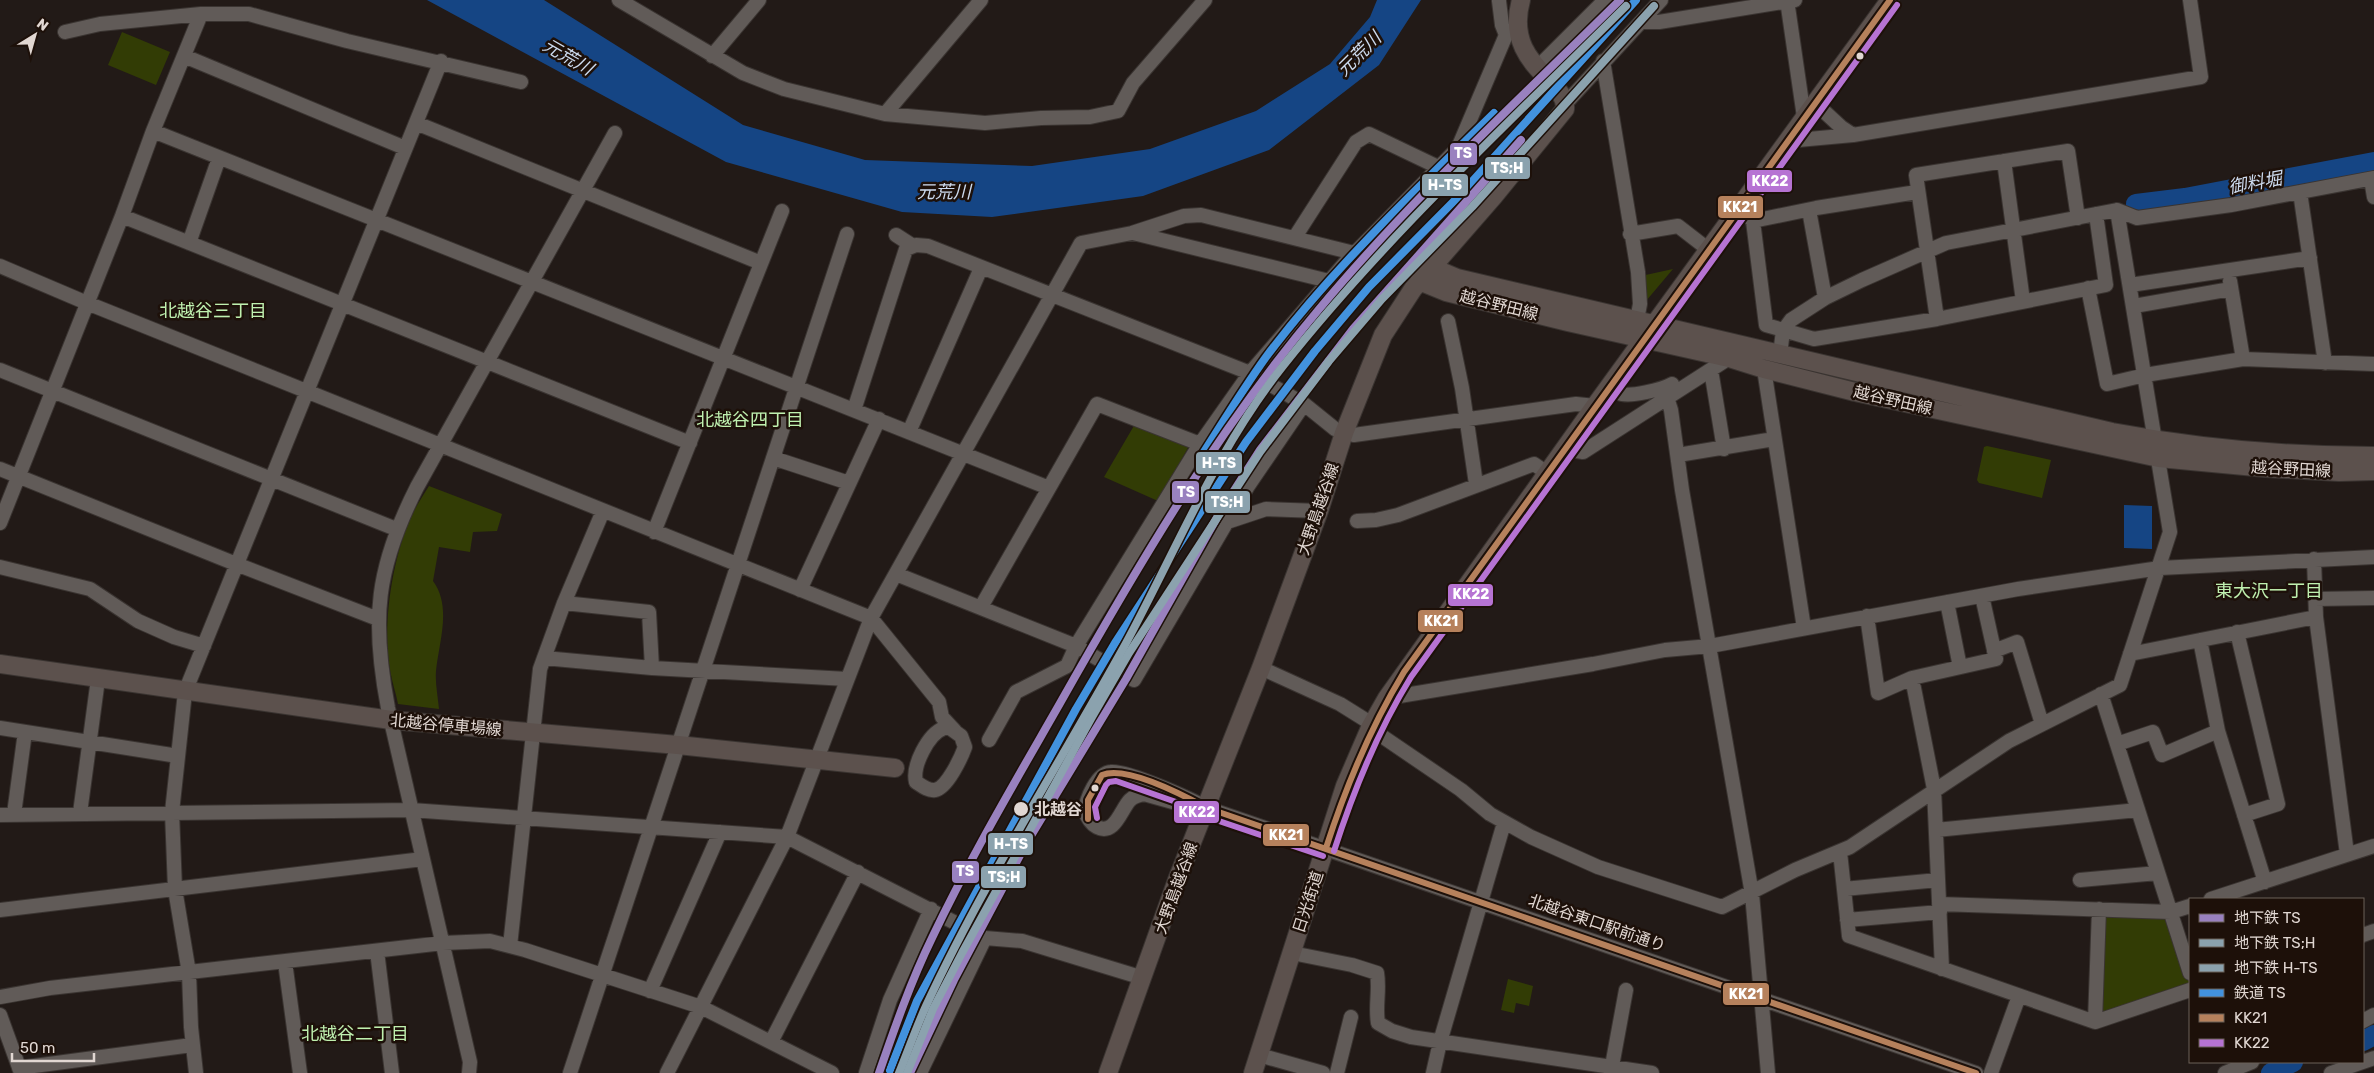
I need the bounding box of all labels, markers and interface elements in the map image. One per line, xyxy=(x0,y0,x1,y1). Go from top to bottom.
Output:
north arrow xyxy=(10,10,60,60)
text: N xyxy=(33,15,52,35)
water label: 元荒川 xyxy=(1332,26,1387,81)
water label: 元荒川 xyxy=(539,34,599,81)
unlabelled marker xyxy=(1855,51,1865,61)
line badge: TS xyxy=(1449,142,1478,166)
text: TS xyxy=(1454,145,1472,162)
line badge: TS;H xyxy=(1484,156,1531,180)
text: TS;H xyxy=(1491,160,1523,177)
water label: 御料堀 xyxy=(2227,167,2286,199)
line badge: KK22 xyxy=(1746,169,1793,193)
line badge: H-TS xyxy=(1421,173,1469,197)
text: KK22 xyxy=(1752,173,1788,190)
text: H-TS xyxy=(1428,177,1462,194)
water label: 元荒川 xyxy=(917,181,973,203)
line badge: KK21 xyxy=(1717,195,1764,219)
text: KK21 xyxy=(1723,199,1757,216)
street label: 越谷野田線 xyxy=(1458,286,1540,324)
district label: 北越谷三丁目 xyxy=(159,300,267,322)
street label: 越谷野田線 xyxy=(1852,382,1934,418)
district label: 北越谷四丁目 xyxy=(696,409,804,431)
line badge: H-TS xyxy=(1195,451,1243,475)
text: H-TS xyxy=(1202,455,1236,472)
street label: 越谷野田線 xyxy=(2251,457,2331,481)
street label: 大野島越谷線 xyxy=(1293,461,1343,557)
line badge: TS xyxy=(1171,480,1200,504)
text: TS xyxy=(1177,484,1195,501)
line badge: TS;H xyxy=(1204,490,1251,514)
text: TS;H xyxy=(1211,494,1243,511)
district label: 東大沢一丁目 xyxy=(2215,580,2323,602)
line badge: KK22 xyxy=(1447,583,1494,607)
text: KK22 xyxy=(1453,586,1489,603)
line badge: KK21 xyxy=(1417,609,1464,633)
text: KK21 xyxy=(1424,613,1458,630)
street label: 北越谷停車場線 xyxy=(389,711,503,739)
unlabelled marker xyxy=(1090,783,1100,793)
marker: 北越谷 xyxy=(1012,800,1030,818)
place label: 北越谷 xyxy=(1034,800,1082,819)
line badge: KK22 xyxy=(1173,800,1220,824)
text: KK22 xyxy=(1179,804,1215,821)
line badge: KK21 xyxy=(1262,823,1310,847)
text: KK21 xyxy=(1269,827,1303,844)
line badge: H-TS xyxy=(987,832,1034,856)
text: H-TS xyxy=(994,836,1028,853)
street label: 大野島越谷線 xyxy=(1151,840,1201,936)
line badge: TS xyxy=(951,860,980,884)
text: TS xyxy=(956,863,974,880)
line badge: TS;H xyxy=(980,865,1027,889)
text: TS;H xyxy=(988,869,1020,886)
street label: 日光街道 xyxy=(1289,869,1327,935)
street label: 北越谷東口駅前通り xyxy=(1526,891,1668,955)
legend xyxy=(2189,898,2364,1063)
text: 地下鉄 TS xyxy=(2234,909,2301,927)
text: 地下鉄 TS;H xyxy=(2234,934,2315,952)
text: 地下鉄 H-TS xyxy=(2234,959,2318,977)
line badge: KK21 xyxy=(1722,982,1770,1006)
text: 鉄道 TS xyxy=(2234,984,2286,1002)
text: KK21 xyxy=(1729,986,1763,1003)
text: KK21 xyxy=(2234,1009,2267,1027)
district label: 北越谷二丁目 xyxy=(301,1023,409,1045)
scale bar xyxy=(12,1030,95,1062)
text: KK22 xyxy=(2234,1034,2270,1052)
text: 50 m xyxy=(20,1039,55,1057)

